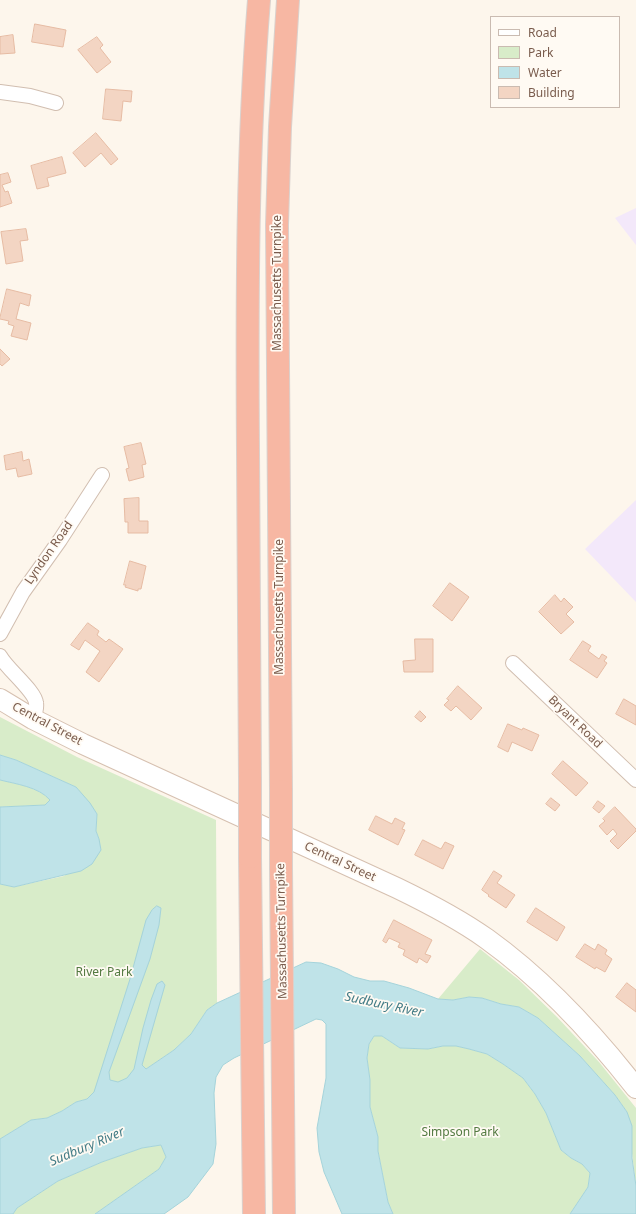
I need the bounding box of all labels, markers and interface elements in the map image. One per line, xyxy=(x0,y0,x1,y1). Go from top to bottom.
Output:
legend xyxy=(490,16,620,108)
text: Road xyxy=(528,24,557,41)
text: Park xyxy=(528,44,553,61)
text: Water xyxy=(528,64,562,81)
text: Building xyxy=(528,84,575,101)
street label: Massachusetts Turnpike xyxy=(271,215,285,351)
street label: Lyndon Road xyxy=(22,519,76,587)
street label: Massachusetts Turnpike xyxy=(273,539,287,675)
street label: Bryant Road xyxy=(545,693,605,751)
street label: Central Street xyxy=(10,700,84,748)
street label: Central Street xyxy=(302,839,378,885)
street label: Massachusetts Turnpike xyxy=(274,863,290,999)
park label: River Park xyxy=(76,966,132,980)
water label: Sudbury River xyxy=(343,989,425,1021)
water label: Sudbury River xyxy=(47,1124,127,1170)
park label: Simpson Park xyxy=(421,1126,499,1140)

